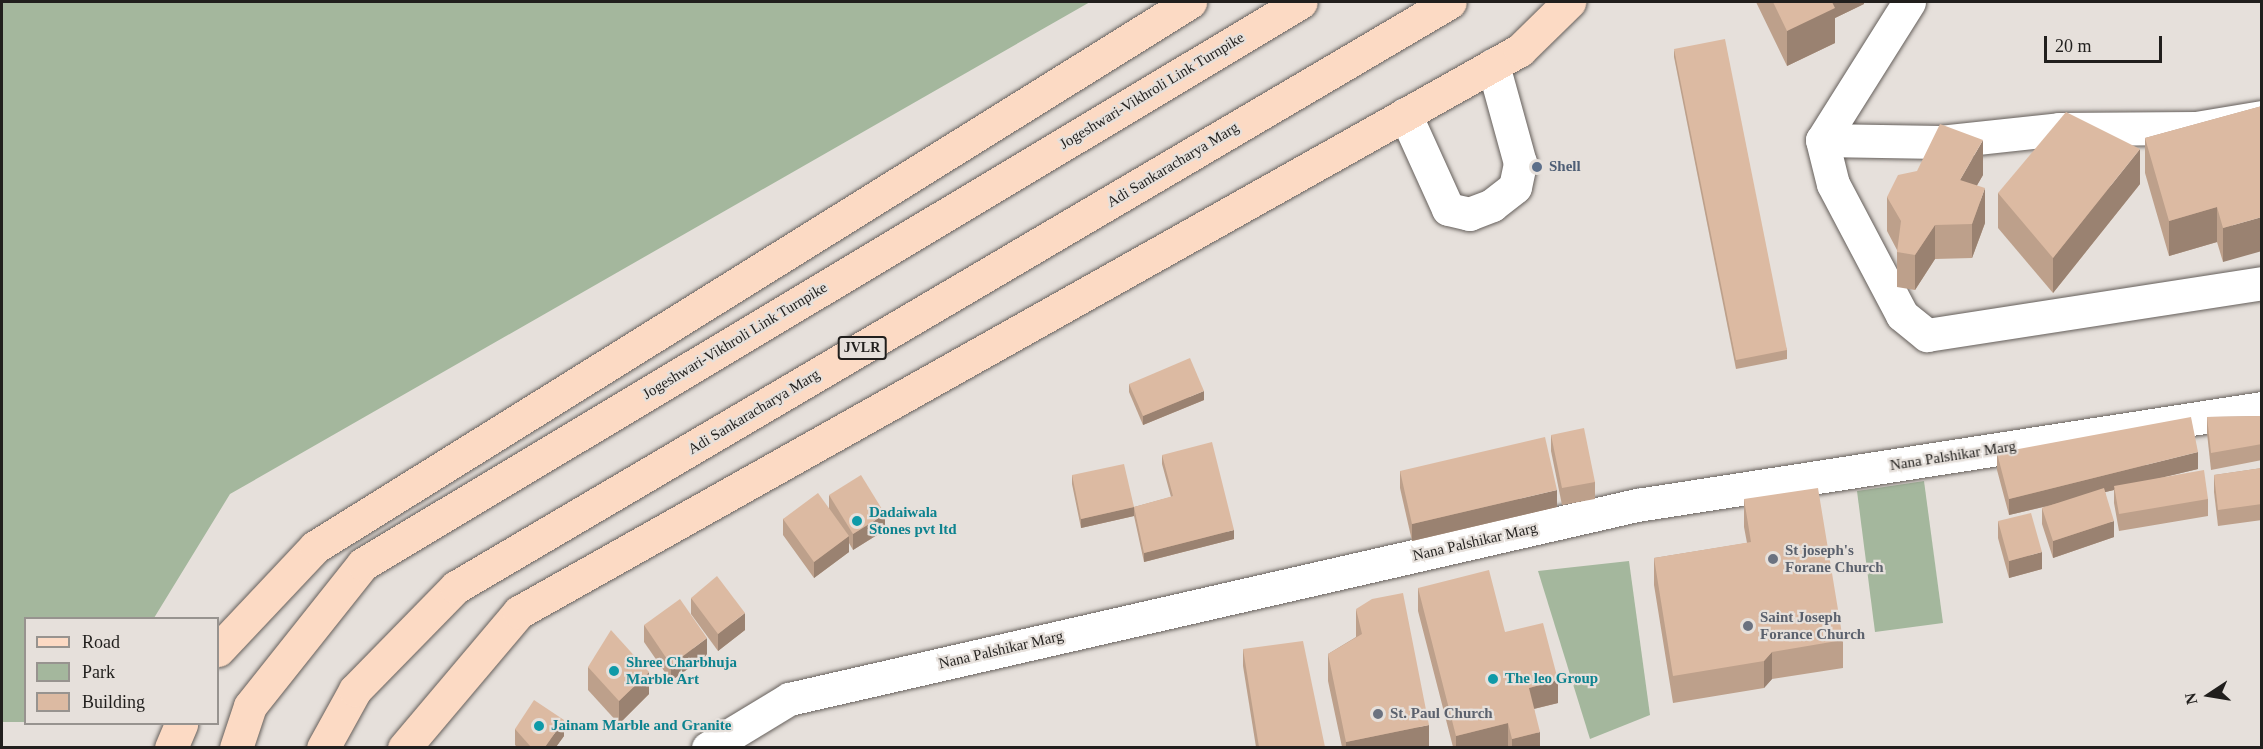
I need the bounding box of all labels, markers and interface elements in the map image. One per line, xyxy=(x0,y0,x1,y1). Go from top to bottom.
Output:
street label: Jogeshwari-Vikhroli Link Turnpike xyxy=(1047,23,1257,159)
scale bar xyxy=(2047,24,2166,62)
text: 20 m xyxy=(2055,36,2092,56)
street label: Adi Sankaracharya Marg xyxy=(1095,113,1251,217)
place label: Shell xyxy=(1549,158,1585,176)
marker: Shell xyxy=(1530,160,1544,174)
street label: Jogeshwari-Vikhroli Link Turnpike xyxy=(630,273,840,409)
road number: JVLR xyxy=(840,337,884,359)
street label: Adi Sankaracharya Marg xyxy=(676,360,832,464)
street label: Nana Palshikar Marg xyxy=(1879,436,2027,476)
place label: Dadaiwala Stones pvt ltd xyxy=(869,503,972,538)
marker: Dadaiwala Stones pvt ltd xyxy=(850,514,864,528)
street label: Nana Palshikar Marg xyxy=(1401,517,1549,567)
place label: St joseph's Forane Church xyxy=(1785,541,1893,576)
marker: St joseph's Forane Church xyxy=(1766,552,1780,566)
place label: Saint Joseph Forance Church xyxy=(1760,608,1876,643)
legend xyxy=(24,617,219,725)
marker: Saint Joseph Forance Church xyxy=(1741,619,1755,633)
street label: Nana Palshikar Marg xyxy=(927,625,1075,675)
text: Road xyxy=(82,632,120,652)
place label: Shree Charbhuja Marble Art xyxy=(626,653,750,688)
text: Park xyxy=(82,662,115,682)
marker: Shree Charbhuja Marble Art xyxy=(607,664,621,678)
north arrow xyxy=(2179,665,2239,725)
place label: The leo Group xyxy=(1505,670,1609,688)
marker: The leo Group xyxy=(1486,672,1500,686)
text: N xyxy=(2181,691,2200,706)
text: Building xyxy=(82,692,145,712)
place label: St. Paul Church xyxy=(1390,705,1502,723)
marker: St. Paul Church xyxy=(1371,707,1385,721)
place label: Jainam Marble and Granite xyxy=(551,717,751,735)
marker: Jainam Marble and Granite xyxy=(532,719,546,733)

